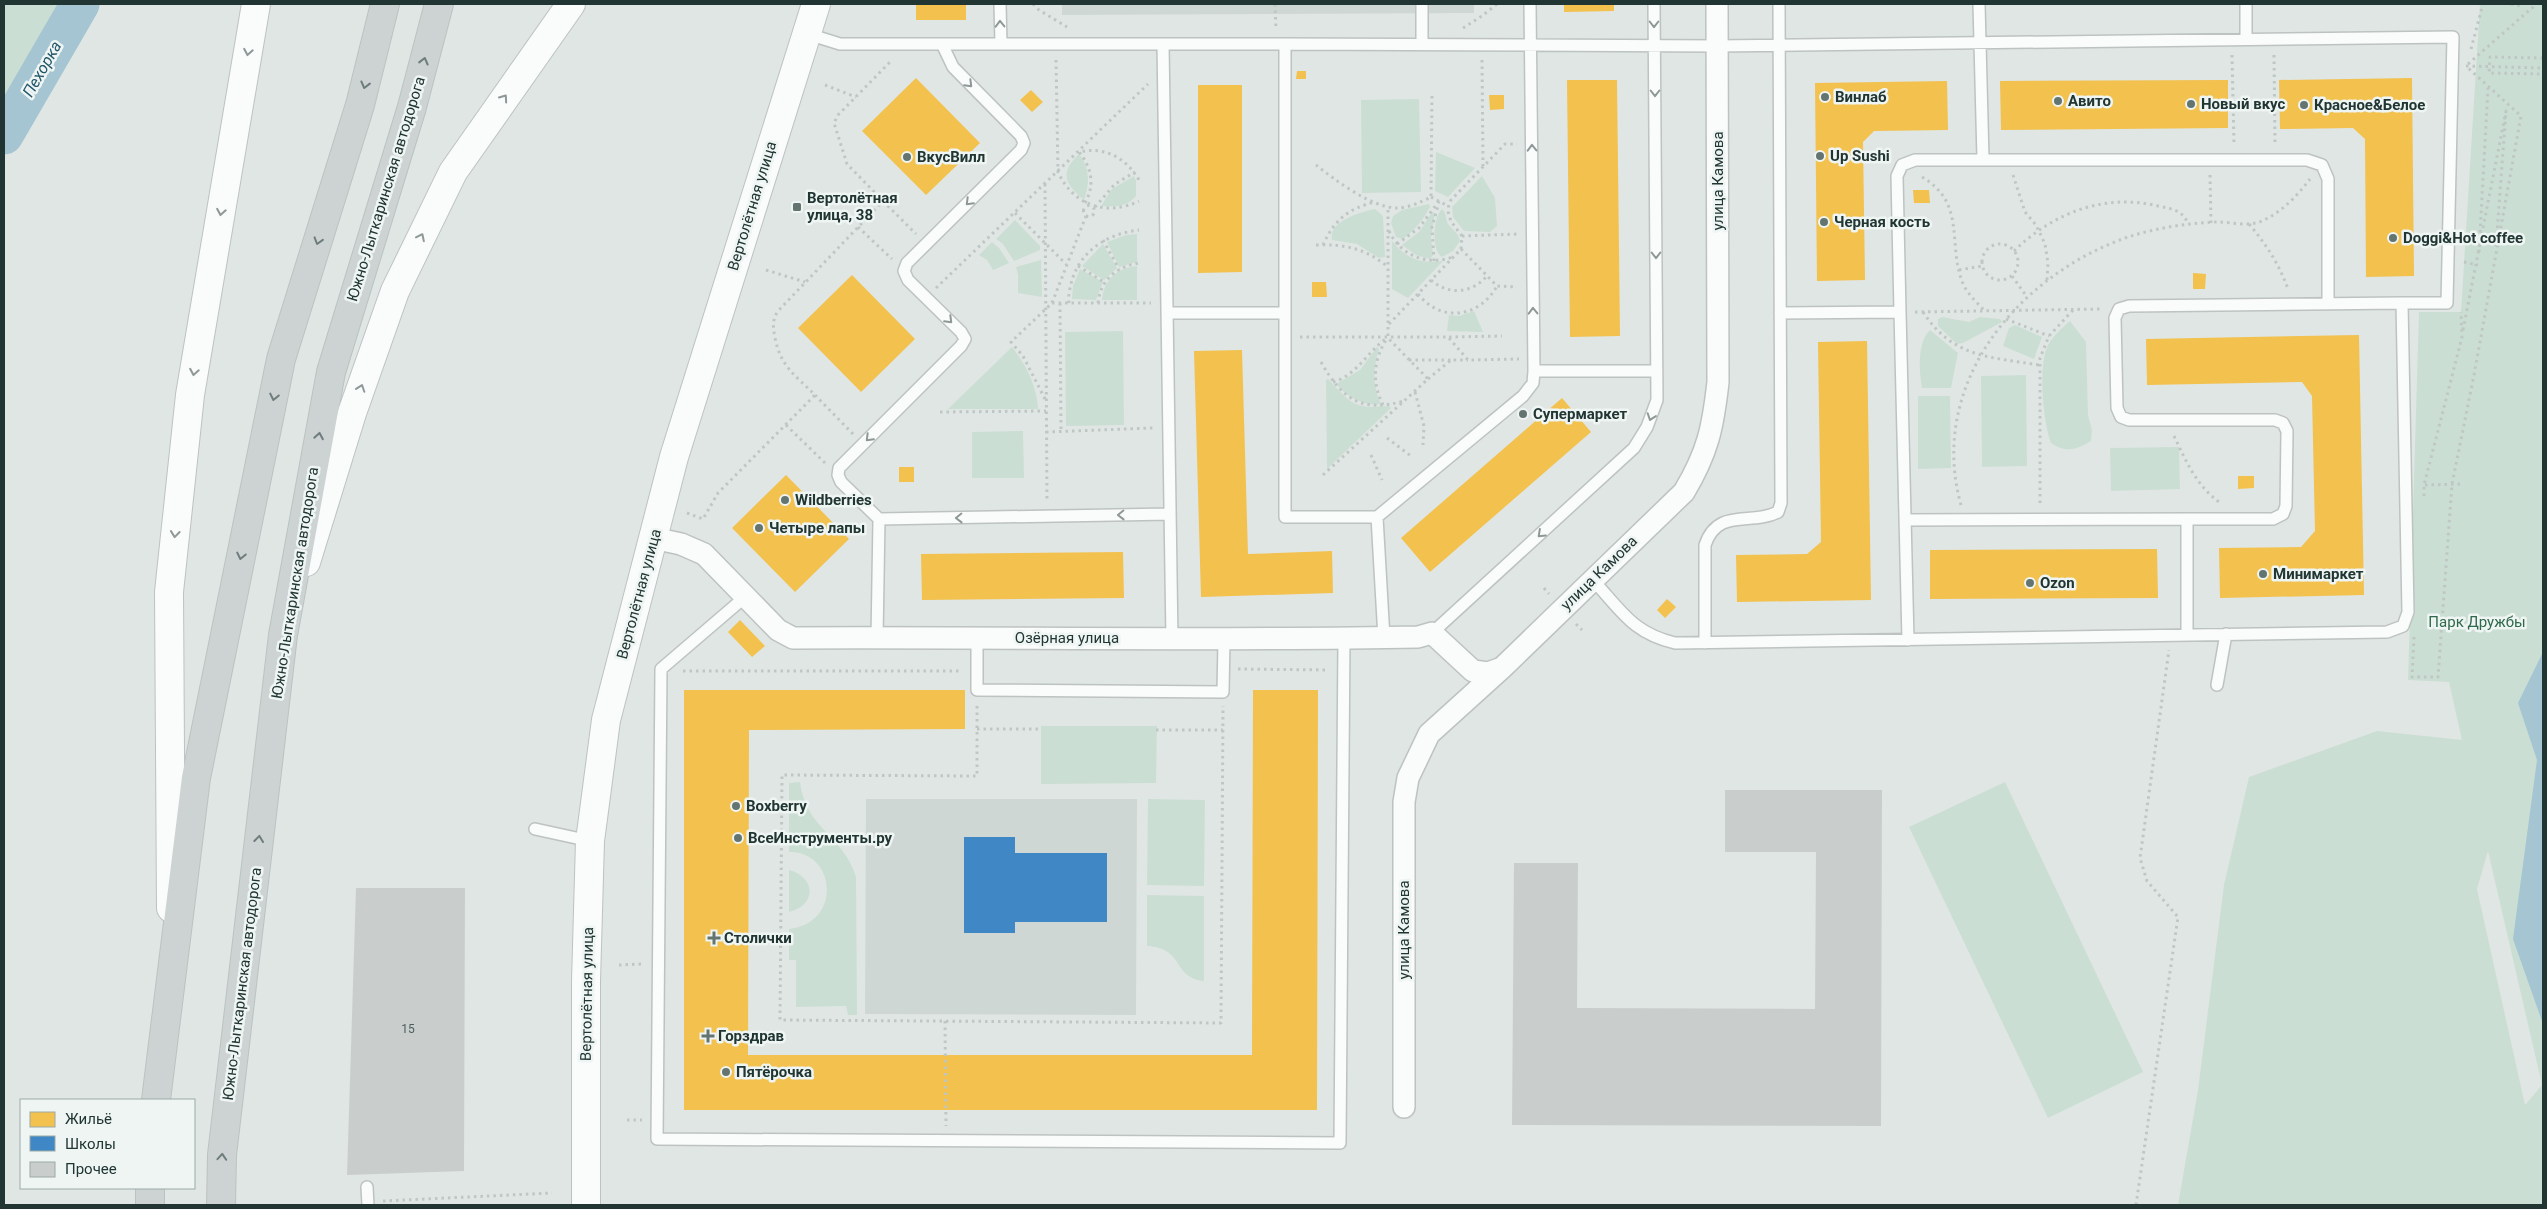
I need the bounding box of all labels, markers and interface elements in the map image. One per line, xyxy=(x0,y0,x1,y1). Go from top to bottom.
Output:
one-way arrow xyxy=(995,20,1005,28)
one-way arrow xyxy=(1649,20,1659,28)
water label: Пехорка xyxy=(18,38,66,100)
one-way arrow xyxy=(244,48,254,56)
one-way arrow xyxy=(418,56,429,65)
street label: Южно-Лыткаринская автодорога xyxy=(343,74,429,304)
one-way arrow xyxy=(963,78,972,87)
one-way arrow xyxy=(360,81,371,90)
place label: Винлаб xyxy=(1835,88,1887,106)
one-way arrow xyxy=(1650,89,1660,97)
marker: Винлаб xyxy=(1819,91,1831,103)
place label: Авито xyxy=(2068,92,2111,110)
one-way arrow xyxy=(498,95,507,104)
marker: Авито xyxy=(2052,95,2064,107)
place label: Новый вкус xyxy=(2201,95,2286,113)
place label: Красное&Белое xyxy=(2314,96,2425,114)
marker: Новый вкус xyxy=(2185,98,2197,110)
marker: Красное&Белое xyxy=(2298,99,2310,111)
street label: улица Камова xyxy=(1709,131,1727,231)
street label: Вертолётная улица xyxy=(724,139,780,273)
one-way arrow xyxy=(1526,144,1537,152)
place label: Up Sushi xyxy=(1830,147,1890,165)
place label: ВкусВилл xyxy=(917,148,985,166)
marker: Up Sushi xyxy=(1814,150,1826,162)
marker: ВкусВилл xyxy=(901,151,913,163)
place label: Вертолётная улица, 38 xyxy=(807,189,898,224)
one-way arrow xyxy=(965,196,974,205)
marker: Вертолётная улица, 38 xyxy=(791,201,803,213)
one-way arrow xyxy=(217,208,227,216)
place label: Черная кость xyxy=(1834,213,1930,231)
marker: Черная кость xyxy=(1818,216,1830,228)
place label: Doggi&Hot coffee xyxy=(2403,229,2523,247)
marker: Doggi&Hot coffee xyxy=(2387,232,2399,244)
one-way arrow xyxy=(415,234,425,243)
one-way arrow xyxy=(314,236,324,244)
one-way arrow xyxy=(1651,252,1661,259)
one-way arrow xyxy=(1528,307,1538,314)
one-way arrow xyxy=(943,314,952,323)
one-way arrow xyxy=(190,368,200,377)
one-way arrow xyxy=(355,384,365,393)
one-way arrow xyxy=(269,392,279,401)
place label: Супермаркет xyxy=(1533,405,1628,423)
marker: Супермаркет xyxy=(1517,408,1529,420)
one-way arrow xyxy=(1647,412,1657,420)
one-way arrow xyxy=(313,431,323,440)
one-way arrow xyxy=(866,432,875,441)
street label: Южно-Лыткаринская автодорога xyxy=(268,466,322,700)
place label: Wildberries xyxy=(795,491,872,509)
marker: Wildberries xyxy=(779,494,791,506)
one-way arrow xyxy=(1117,510,1125,520)
one-way arrow xyxy=(955,513,962,523)
place label: Четыре лапы xyxy=(769,519,865,537)
marker: Четыре лапы xyxy=(753,522,765,534)
street label: Вертолётная улица xyxy=(613,527,665,661)
one-way arrow xyxy=(1538,528,1547,537)
one-way arrow xyxy=(170,530,181,538)
street label: улица Камова xyxy=(1557,532,1641,614)
one-way arrow xyxy=(236,551,247,560)
place label: Минимаркет xyxy=(2273,565,2364,583)
marker: Минимаркет xyxy=(2257,568,2269,580)
place label: Ozon xyxy=(2040,574,2075,592)
marker: Ozon xyxy=(2024,577,2036,589)
park label: Парк Дружбы xyxy=(2428,613,2526,631)
street label: Озёрная улица xyxy=(1015,629,1119,647)
place label: Boxberry xyxy=(746,797,807,815)
marker: Boxberry xyxy=(730,800,742,812)
place label: ВсеИнструменты.ру xyxy=(748,829,893,847)
marker: ВсеИнструменты.ру xyxy=(732,832,744,844)
one-way arrow xyxy=(253,834,264,842)
street label: Южно-Лыткаринская автодорога xyxy=(219,867,265,1101)
street label: улица Камова xyxy=(1395,880,1413,980)
street label: Вертолётная улица xyxy=(577,927,597,1061)
place label: Столички xyxy=(724,929,792,947)
marker: Столички xyxy=(708,932,720,944)
house number: 15 xyxy=(401,1022,415,1036)
place label: Горздрав xyxy=(718,1027,784,1045)
marker: Горздрав xyxy=(702,1030,714,1042)
place label: Пятёрочка xyxy=(736,1063,812,1081)
marker: Пятёрочка xyxy=(720,1066,732,1078)
legend xyxy=(20,1099,195,1189)
text: Жильё xyxy=(65,1110,112,1128)
text: Школы xyxy=(65,1135,116,1153)
one-way arrow xyxy=(217,1152,228,1160)
text: Прочее xyxy=(65,1160,117,1178)

